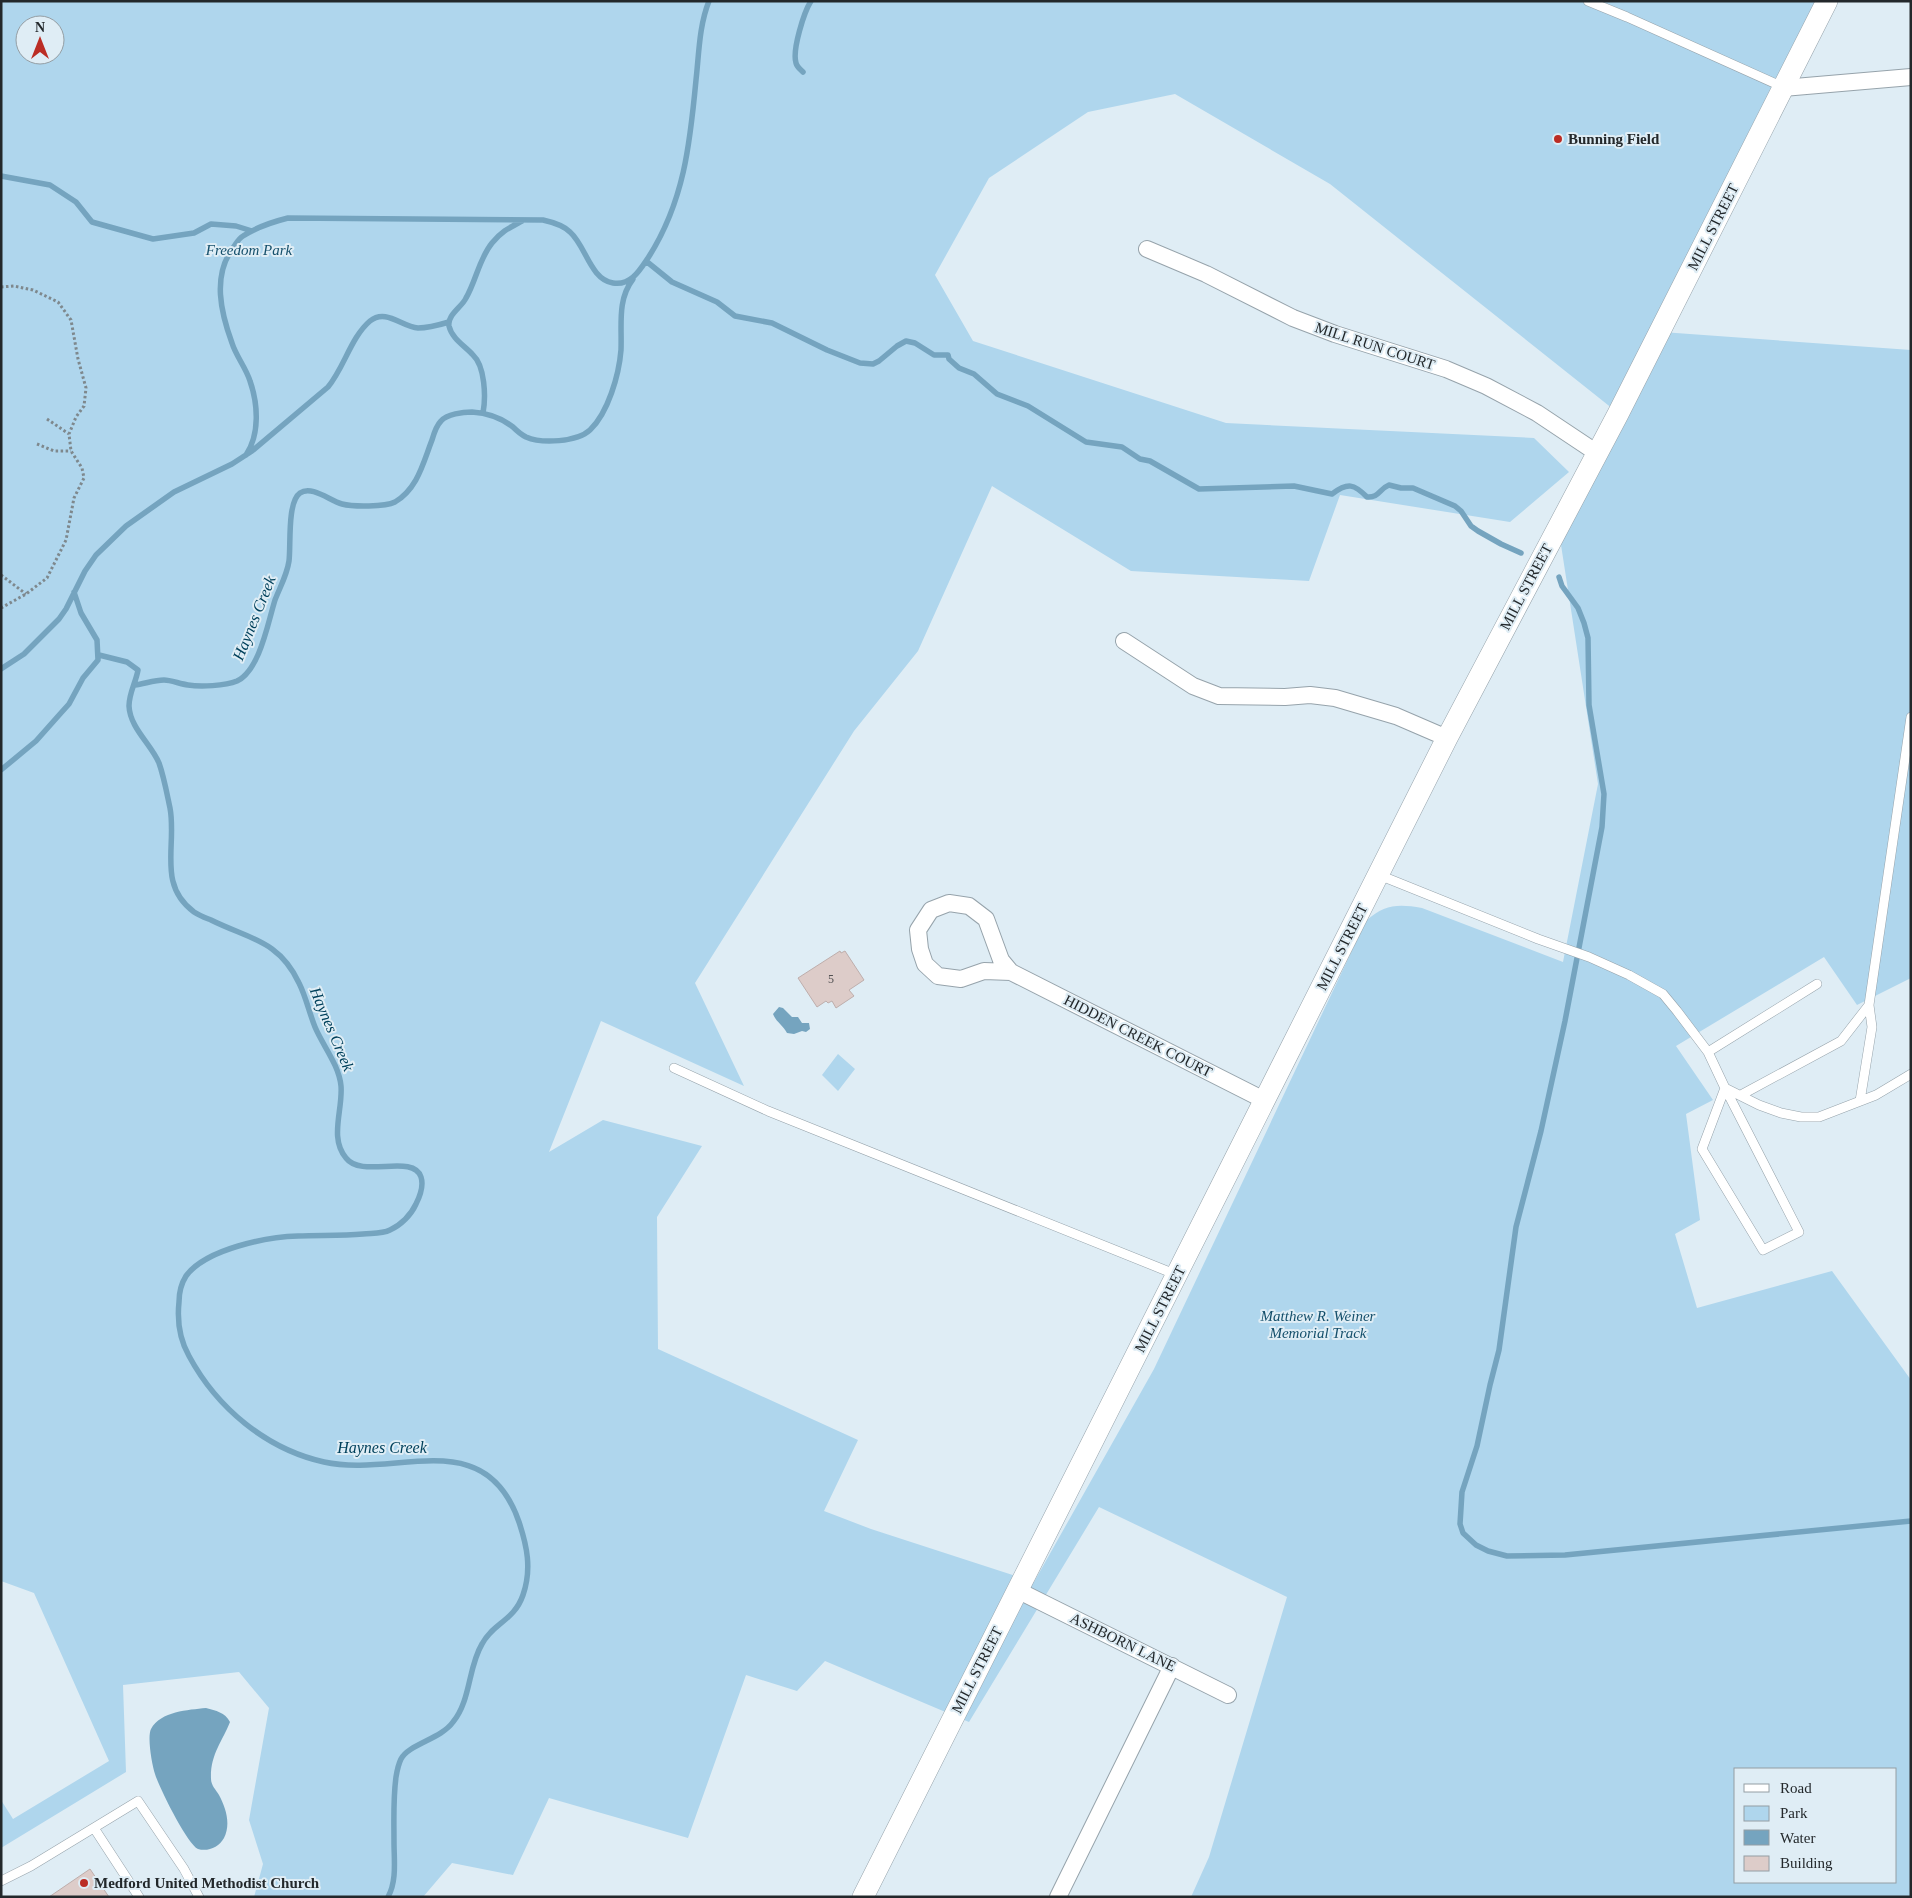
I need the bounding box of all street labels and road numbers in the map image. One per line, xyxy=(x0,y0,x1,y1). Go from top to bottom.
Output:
street label: MILL STREET xyxy=(1684,181,1742,273)
street label: MILL RUN COURT xyxy=(1313,319,1437,373)
street label: MILL STREET xyxy=(1497,541,1555,633)
street label: MILL STREET xyxy=(1313,901,1371,993)
street label: HIDDEN CREEK COURT xyxy=(1061,992,1215,1080)
street label: MILL STREET xyxy=(1131,1263,1189,1355)
street label: ASHBORN LANE xyxy=(1068,1610,1178,1674)
street label: MILL STREET xyxy=(948,1624,1006,1716)

